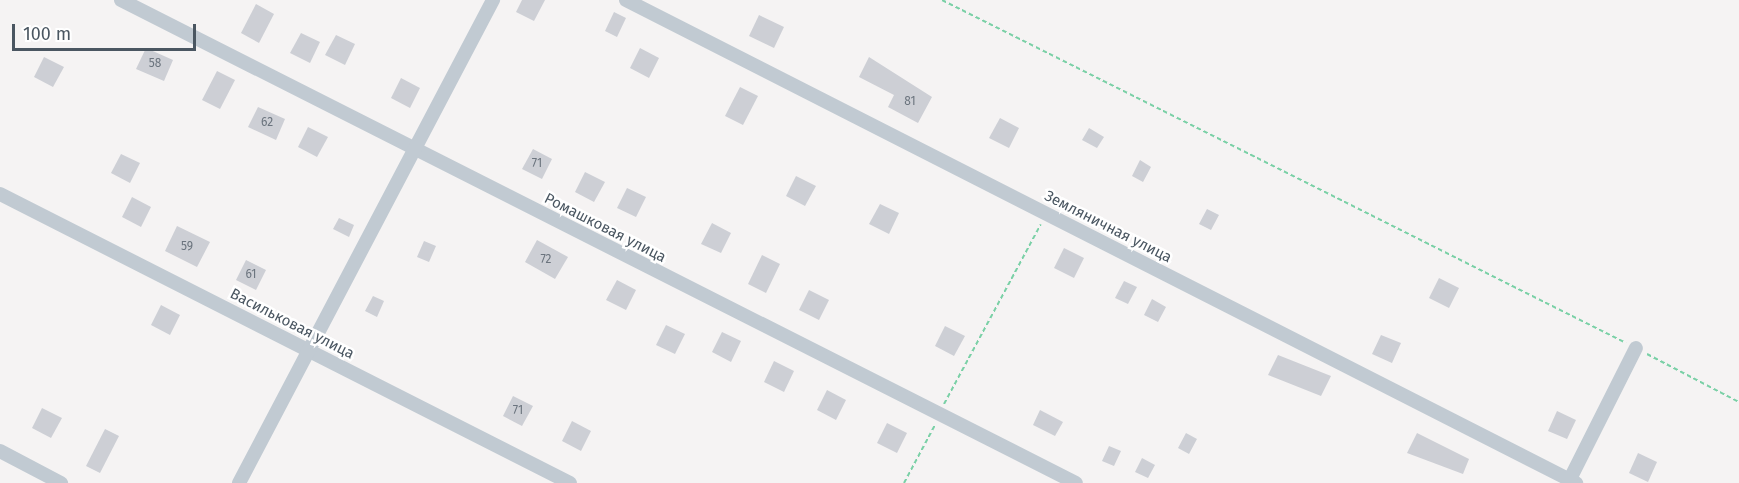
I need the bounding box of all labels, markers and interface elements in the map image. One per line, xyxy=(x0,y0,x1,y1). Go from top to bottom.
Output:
scale bar xyxy=(15,12,200,50)
text: 100 m xyxy=(23,23,71,45)
house number: 58 xyxy=(149,57,161,71)
house number: 81 xyxy=(904,95,916,109)
house number: 62 xyxy=(261,116,273,130)
house number: 71 xyxy=(532,157,542,171)
street label: Земляничная улица xyxy=(1041,187,1175,267)
street label: Ромашковая улица xyxy=(541,190,669,266)
house number: 59 xyxy=(181,240,193,254)
house number: 72 xyxy=(540,253,552,267)
house number: 61 xyxy=(245,268,257,282)
street label: Васильковая улица xyxy=(227,285,357,363)
house number: 71 xyxy=(513,404,523,418)

